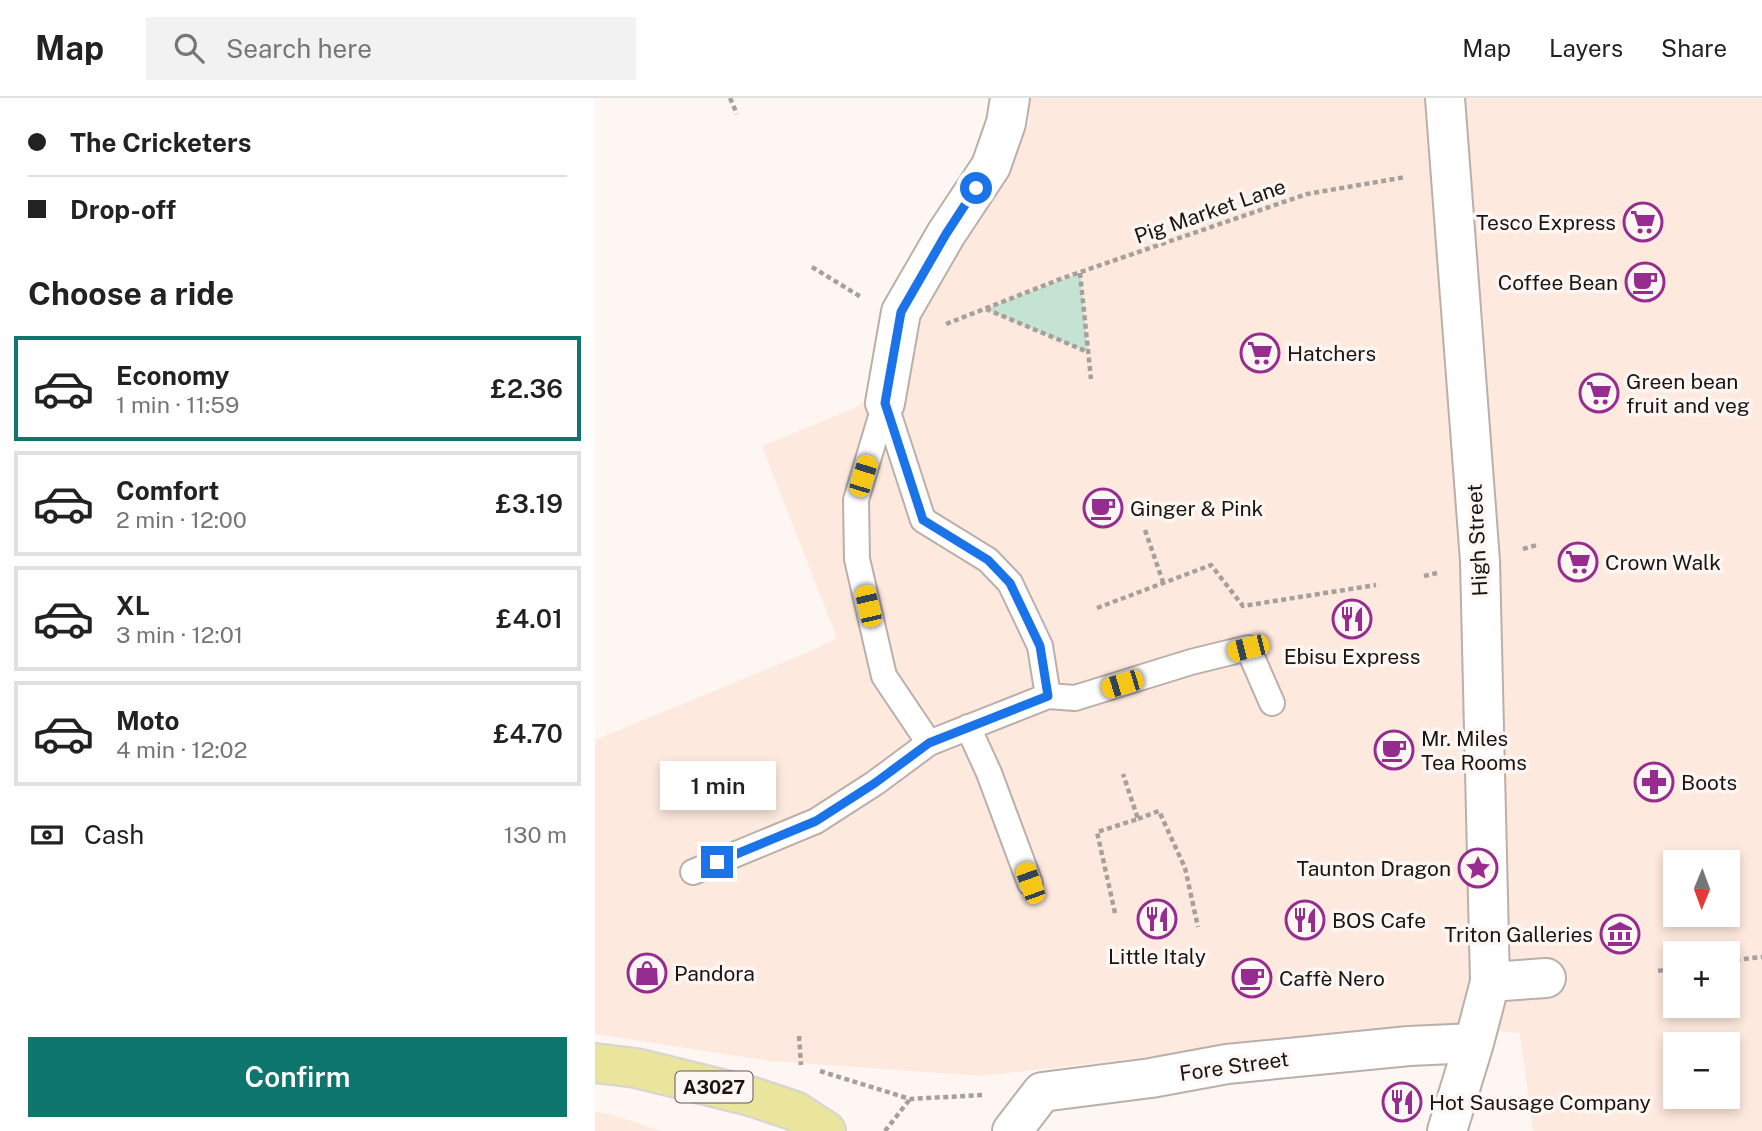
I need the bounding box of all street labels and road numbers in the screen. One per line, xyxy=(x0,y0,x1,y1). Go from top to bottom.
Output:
street label: Pig Market Lane xyxy=(1131,173,1289,249)
street label: High Street xyxy=(1462,483,1492,597)
street label: Fore Street xyxy=(1178,1046,1290,1086)
road number: A3027 xyxy=(675,1071,753,1102)

